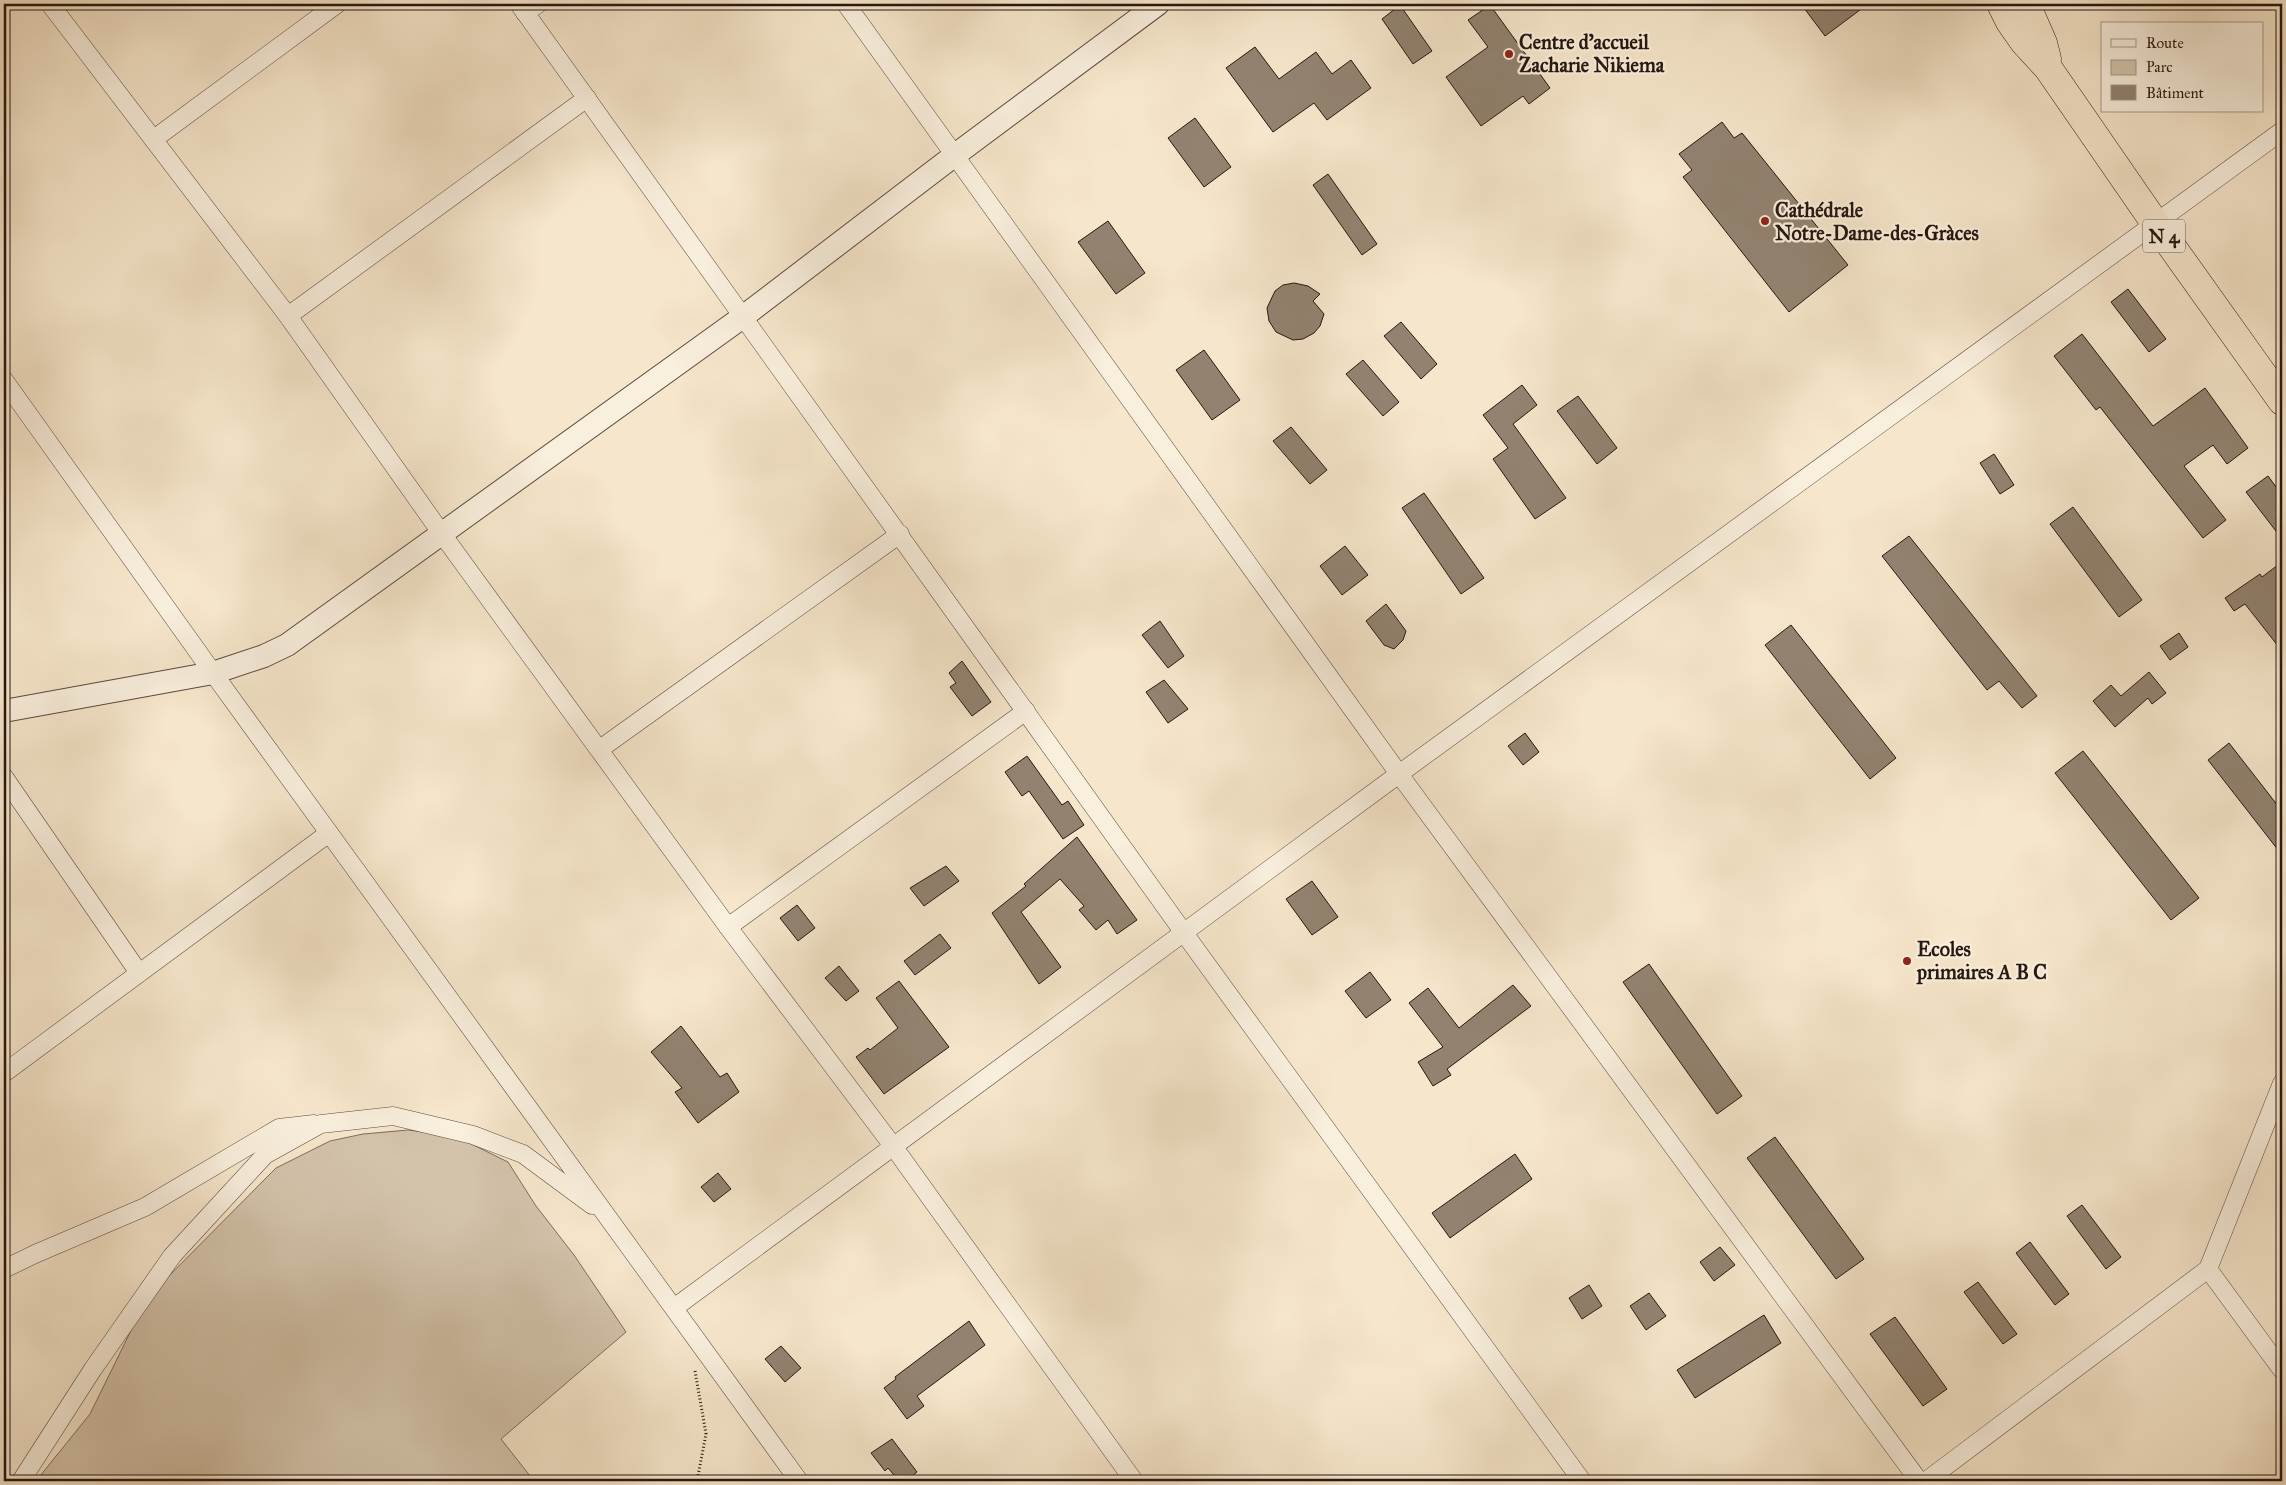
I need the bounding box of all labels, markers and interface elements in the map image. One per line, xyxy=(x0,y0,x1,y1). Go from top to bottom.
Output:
legend xyxy=(2101,22,2264,112)
place label: Centre d'accueil Zacharie Nikiema xyxy=(1519,30,1665,77)
text: Route xyxy=(2146,34,2184,52)
marker: Centre d'accueil Zacharie Nikiema xyxy=(1503,48,1515,60)
text: Parc xyxy=(2146,58,2173,76)
text: Bâtiment xyxy=(2146,84,2205,102)
place label: Cathédrale Notre-Dame-des-Gràces xyxy=(1775,198,1980,245)
marker: Cathédrale Notre-Dame-des-Gràces xyxy=(1759,215,1771,227)
road number: N 4 xyxy=(2143,220,2185,252)
place label: Ecoles primaires A B C xyxy=(1916,937,2047,985)
marker: Ecoles primaires A B C xyxy=(1901,955,1913,967)

